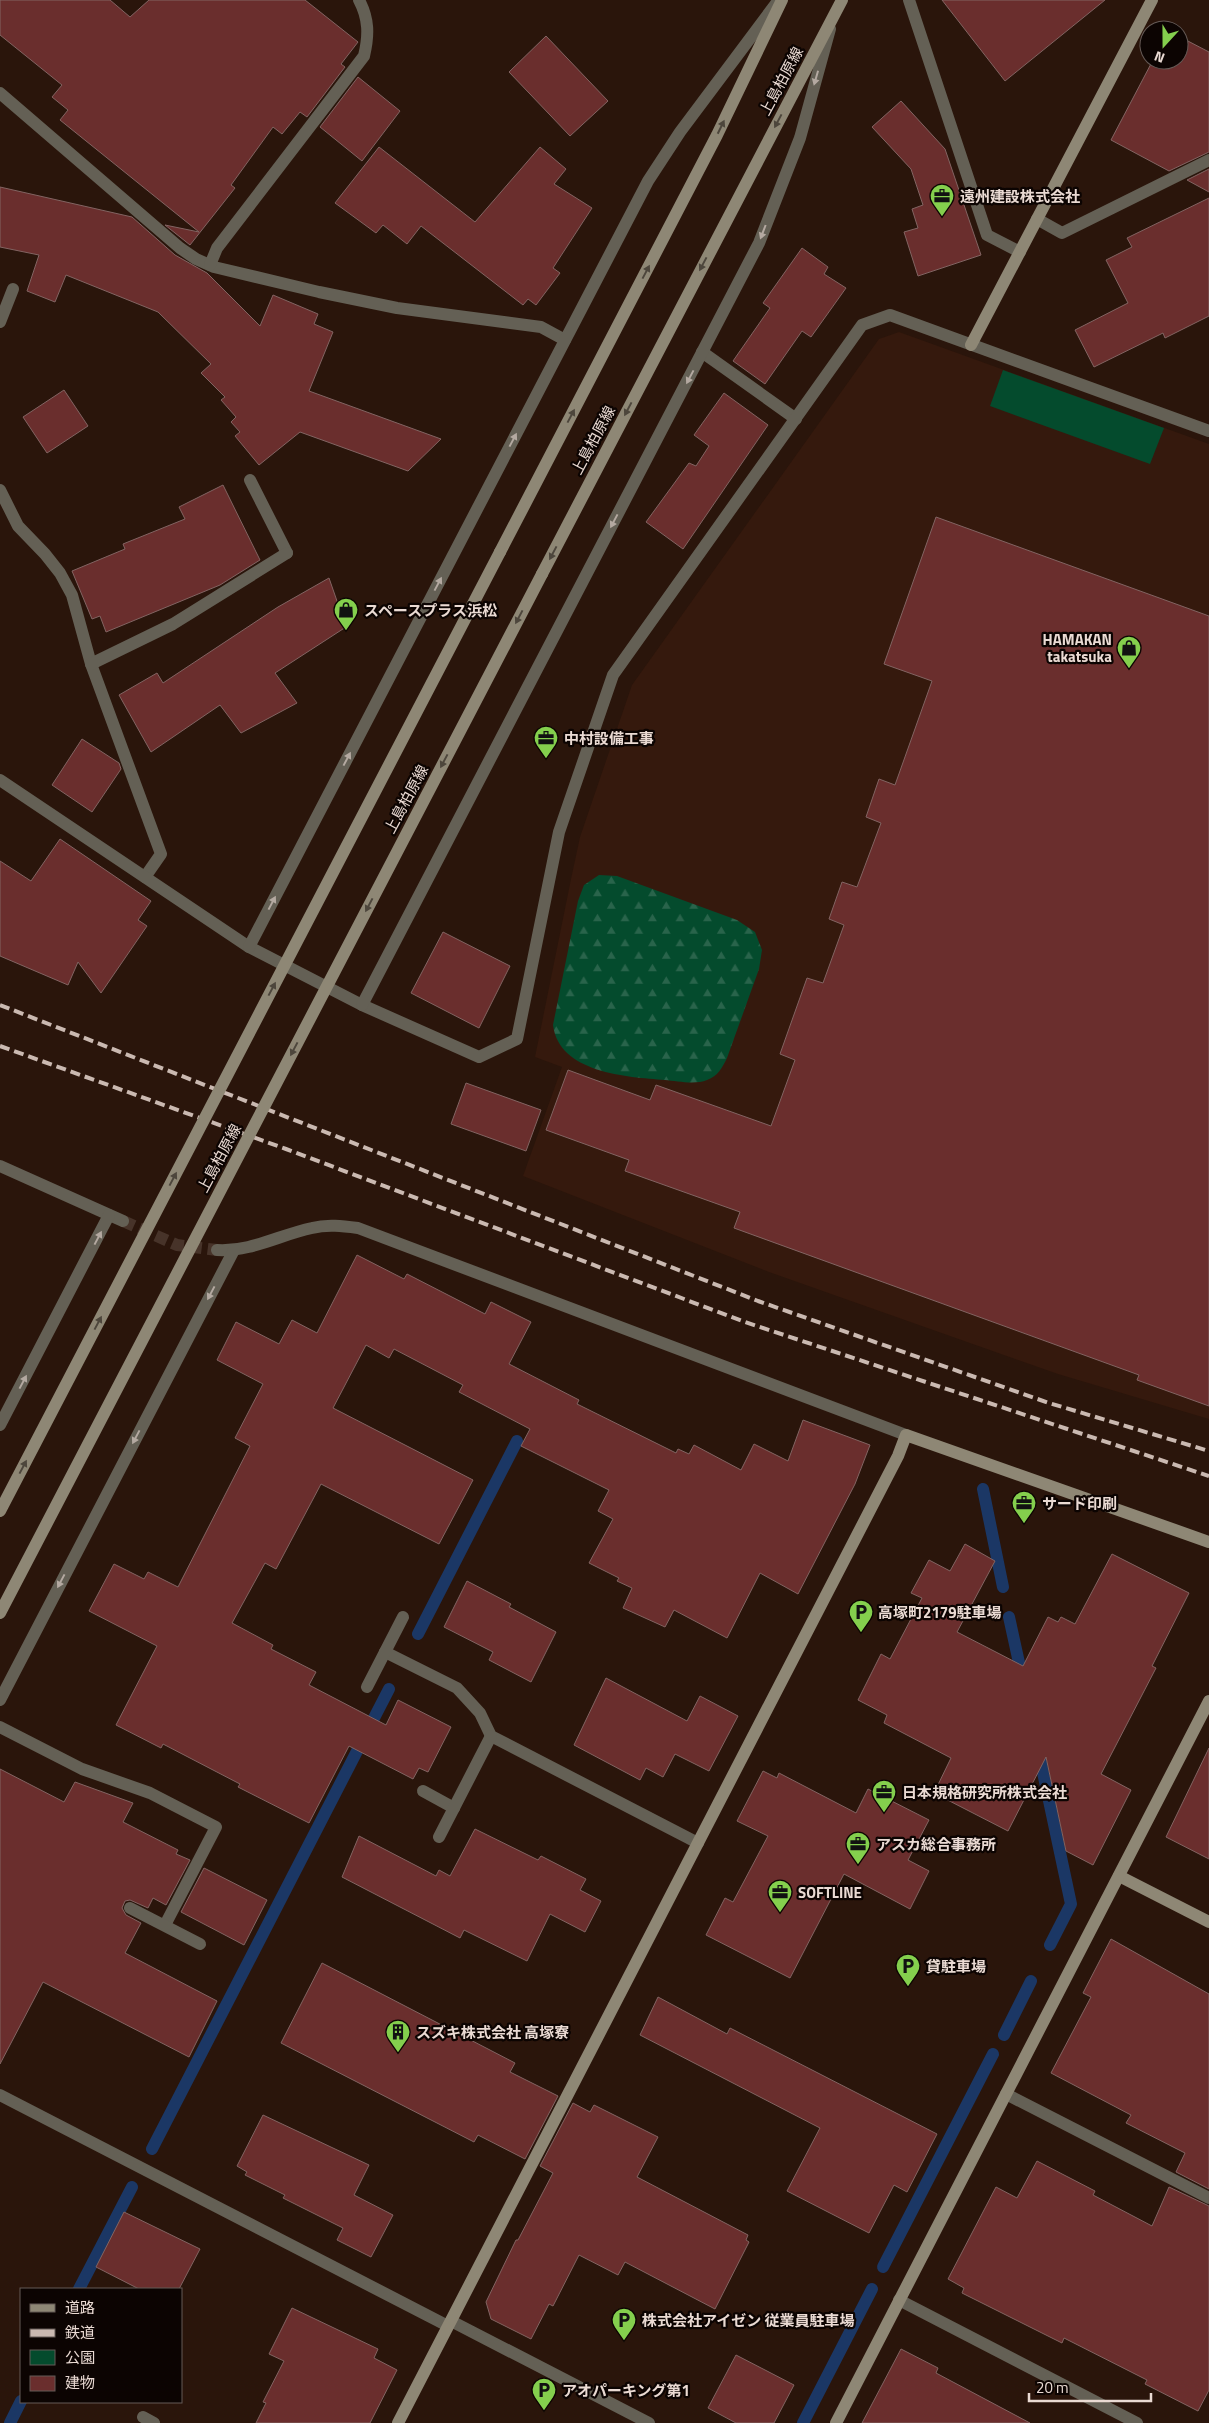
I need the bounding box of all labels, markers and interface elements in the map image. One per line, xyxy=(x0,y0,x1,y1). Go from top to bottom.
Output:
north arrow xyxy=(1139,20,1189,70)
street label: 上島柏原線 xyxy=(753,42,809,120)
text: N xyxy=(1151,46,1167,69)
one-way arrow xyxy=(812,71,820,86)
one-way arrow xyxy=(774,114,783,127)
one-way arrow xyxy=(717,120,725,134)
office icon: 遠州建設株式会社 xyxy=(929,183,955,217)
place label: 遠州建設株式会社 xyxy=(960,185,1080,208)
one-way arrow xyxy=(759,225,767,239)
one-way arrow xyxy=(699,257,707,272)
one-way arrow xyxy=(642,264,650,279)
one-way arrow xyxy=(685,370,694,383)
street label: 上島柏原線 xyxy=(565,401,621,479)
one-way arrow xyxy=(624,401,632,416)
one-way arrow xyxy=(567,408,575,423)
one-way arrow xyxy=(509,433,517,447)
one-way arrow xyxy=(610,513,618,528)
one-way arrow xyxy=(549,545,557,560)
one-way arrow xyxy=(434,577,442,591)
shop icon: スペースプラス浜松 xyxy=(333,597,359,631)
place label: スペースプラス浜松 xyxy=(364,599,497,622)
one-way arrow xyxy=(515,610,523,624)
place label: HAMAKAN takatsuka xyxy=(1043,628,1112,668)
shop icon: HAMAKAN takatsuka xyxy=(1116,635,1142,669)
office icon: 中村設備工事 xyxy=(533,725,559,759)
place label: 中村設備工事 xyxy=(564,727,654,750)
one-way arrow xyxy=(343,752,351,767)
one-way arrow xyxy=(440,754,448,768)
street label: 上島柏原線 xyxy=(378,760,434,838)
one-way arrow xyxy=(268,896,276,911)
one-way arrow xyxy=(365,898,373,913)
one-way arrow xyxy=(268,981,276,996)
one-way arrow xyxy=(290,1042,298,1057)
street label: 上島柏原線 xyxy=(191,1119,247,1197)
one-way arrow xyxy=(169,1172,177,1186)
one-way arrow xyxy=(94,1230,102,1245)
one-way arrow xyxy=(207,1286,216,1300)
one-way arrow xyxy=(94,1316,102,1331)
one-way arrow xyxy=(18,1375,27,1388)
one-way arrow xyxy=(132,1430,140,1445)
one-way arrow xyxy=(18,1461,27,1474)
office icon: サード印刷 xyxy=(1011,1490,1037,1524)
place label: サード印刷 xyxy=(1042,1492,1117,1515)
one-way arrow xyxy=(57,1574,65,1589)
parking icon: 高塚町2179駐車場 xyxy=(848,1599,874,1633)
place label: 高塚町2179駐車場 xyxy=(878,1601,1002,1624)
office icon: 日本規格研究所株式会社 xyxy=(871,1779,897,1813)
place label: 日本規格研究所株式会社 xyxy=(902,1781,1067,1804)
office icon: アスカ総合事務所 xyxy=(845,1831,871,1865)
place label: アスカ総合事務所 xyxy=(876,1833,996,1856)
office icon: SOFTLINE xyxy=(767,1879,793,1913)
place label: SOFTLINE xyxy=(798,1881,862,1904)
parking icon: 貸駐車場 xyxy=(895,1953,921,1987)
place label: 貸駐車場 xyxy=(926,1955,986,1978)
building icon: スズキ株式会社 高塚寮 xyxy=(385,2019,411,2053)
place label: スズキ株式会社 高塚寮 xyxy=(416,2021,569,2044)
legend xyxy=(20,2288,182,2403)
text: 道路 xyxy=(65,2296,95,2319)
parking icon: 株式会社アイゼン 従業員駐車場 xyxy=(611,2307,637,2341)
place label: 株式会社アイゼン 従業員駐車場 xyxy=(642,2309,855,2332)
text: 鉄道 xyxy=(65,2321,95,2344)
text: 公園 xyxy=(65,2346,95,2369)
scale bar xyxy=(1029,2370,1152,2402)
text: 建物 xyxy=(65,2371,95,2394)
text: 20 m xyxy=(1036,2376,1069,2399)
parking icon: アオパーキング第1 xyxy=(531,2377,557,2411)
place label: アオパーキング第1 xyxy=(562,2379,690,2402)

